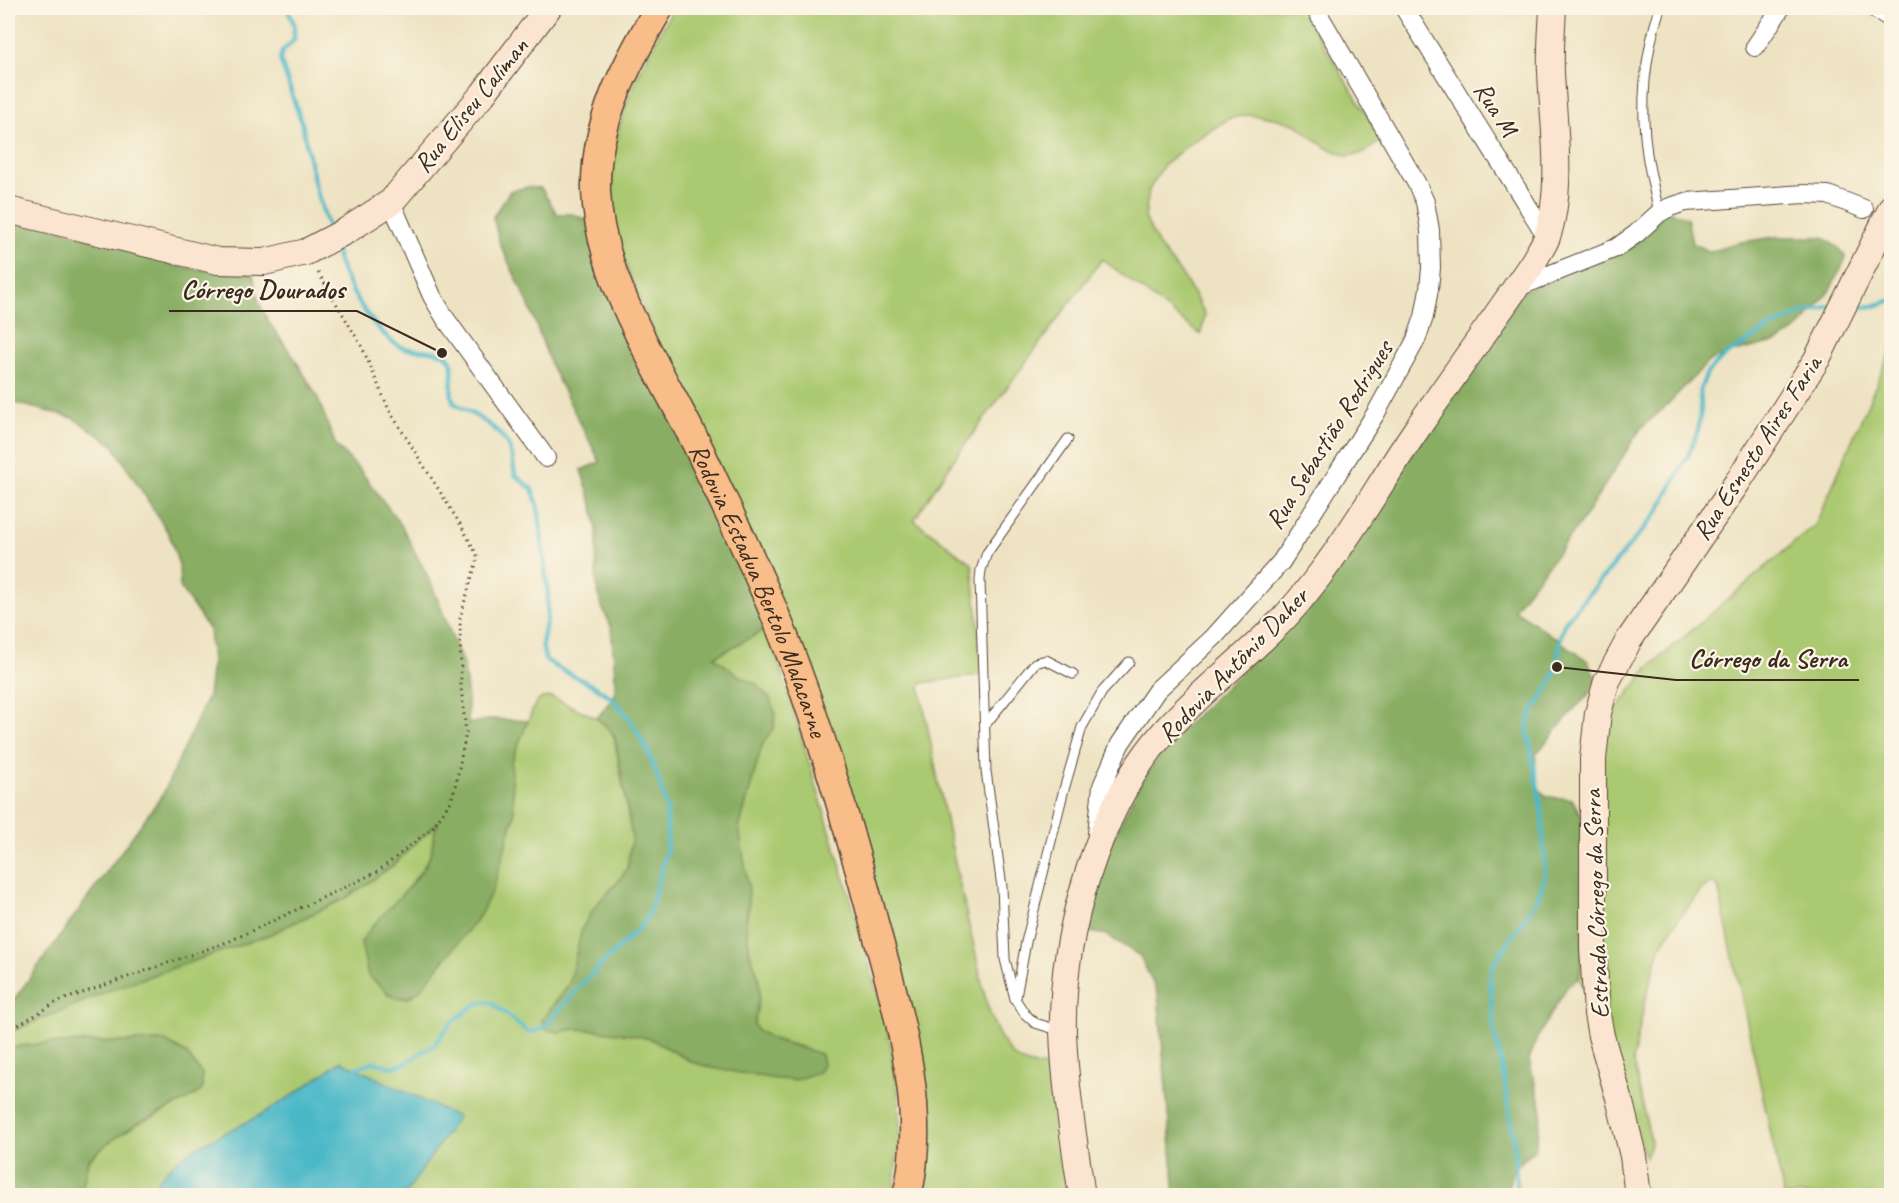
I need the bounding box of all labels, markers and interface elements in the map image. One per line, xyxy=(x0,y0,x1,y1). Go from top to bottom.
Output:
street label: Rua Eliseu Caliman xyxy=(406,30,536,179)
street label: Rua M xyxy=(1467,76,1527,144)
callout: Córrego Dourados xyxy=(169,266,357,311)
text: Córrego Dourados xyxy=(181,272,347,306)
street label: Rua Sebastião Rodrigues xyxy=(1258,333,1401,535)
street label: Rua Esnesto Aires Faria xyxy=(1685,348,1830,546)
street label: Rodovia Estadua Bertolo Malacarne xyxy=(682,438,836,743)
street label: Rodovia Antônio Daher xyxy=(1151,579,1317,750)
callout: Córrego da Serra xyxy=(1676,635,1859,680)
text: Córrego da Serra xyxy=(1689,641,1849,675)
street label: Estrada Córrego da Serra xyxy=(1575,787,1616,1019)

